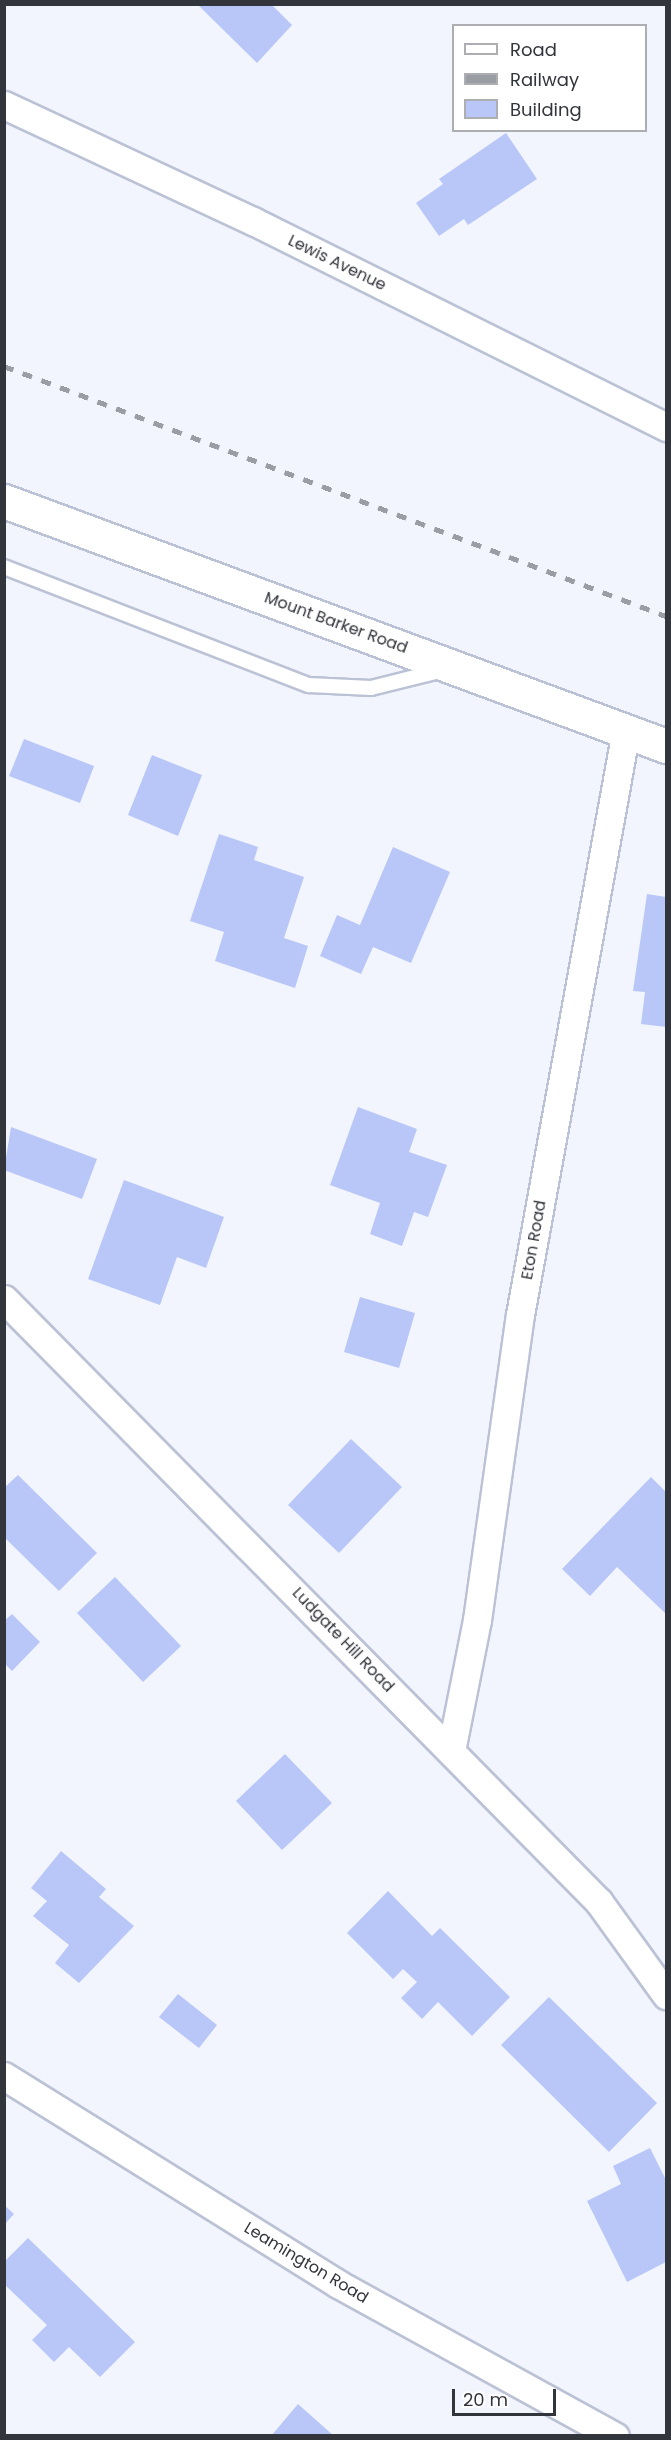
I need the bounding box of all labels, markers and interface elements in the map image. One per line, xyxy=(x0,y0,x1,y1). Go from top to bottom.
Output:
legend xyxy=(452,24,647,132)
text: Road xyxy=(510,37,557,62)
text: Railway xyxy=(510,67,579,92)
text: Building xyxy=(510,97,582,122)
street label: Lewis Avenue xyxy=(285,231,389,295)
street label: Mount Barker Road xyxy=(262,588,410,658)
street label: Eton Road xyxy=(518,1199,550,1281)
street label: Ludgate Hill Road xyxy=(288,1584,398,1696)
street label: Leamington Road xyxy=(240,2218,372,2308)
scale bar xyxy=(455,2377,558,2415)
text: 20 m xyxy=(463,2387,508,2412)

